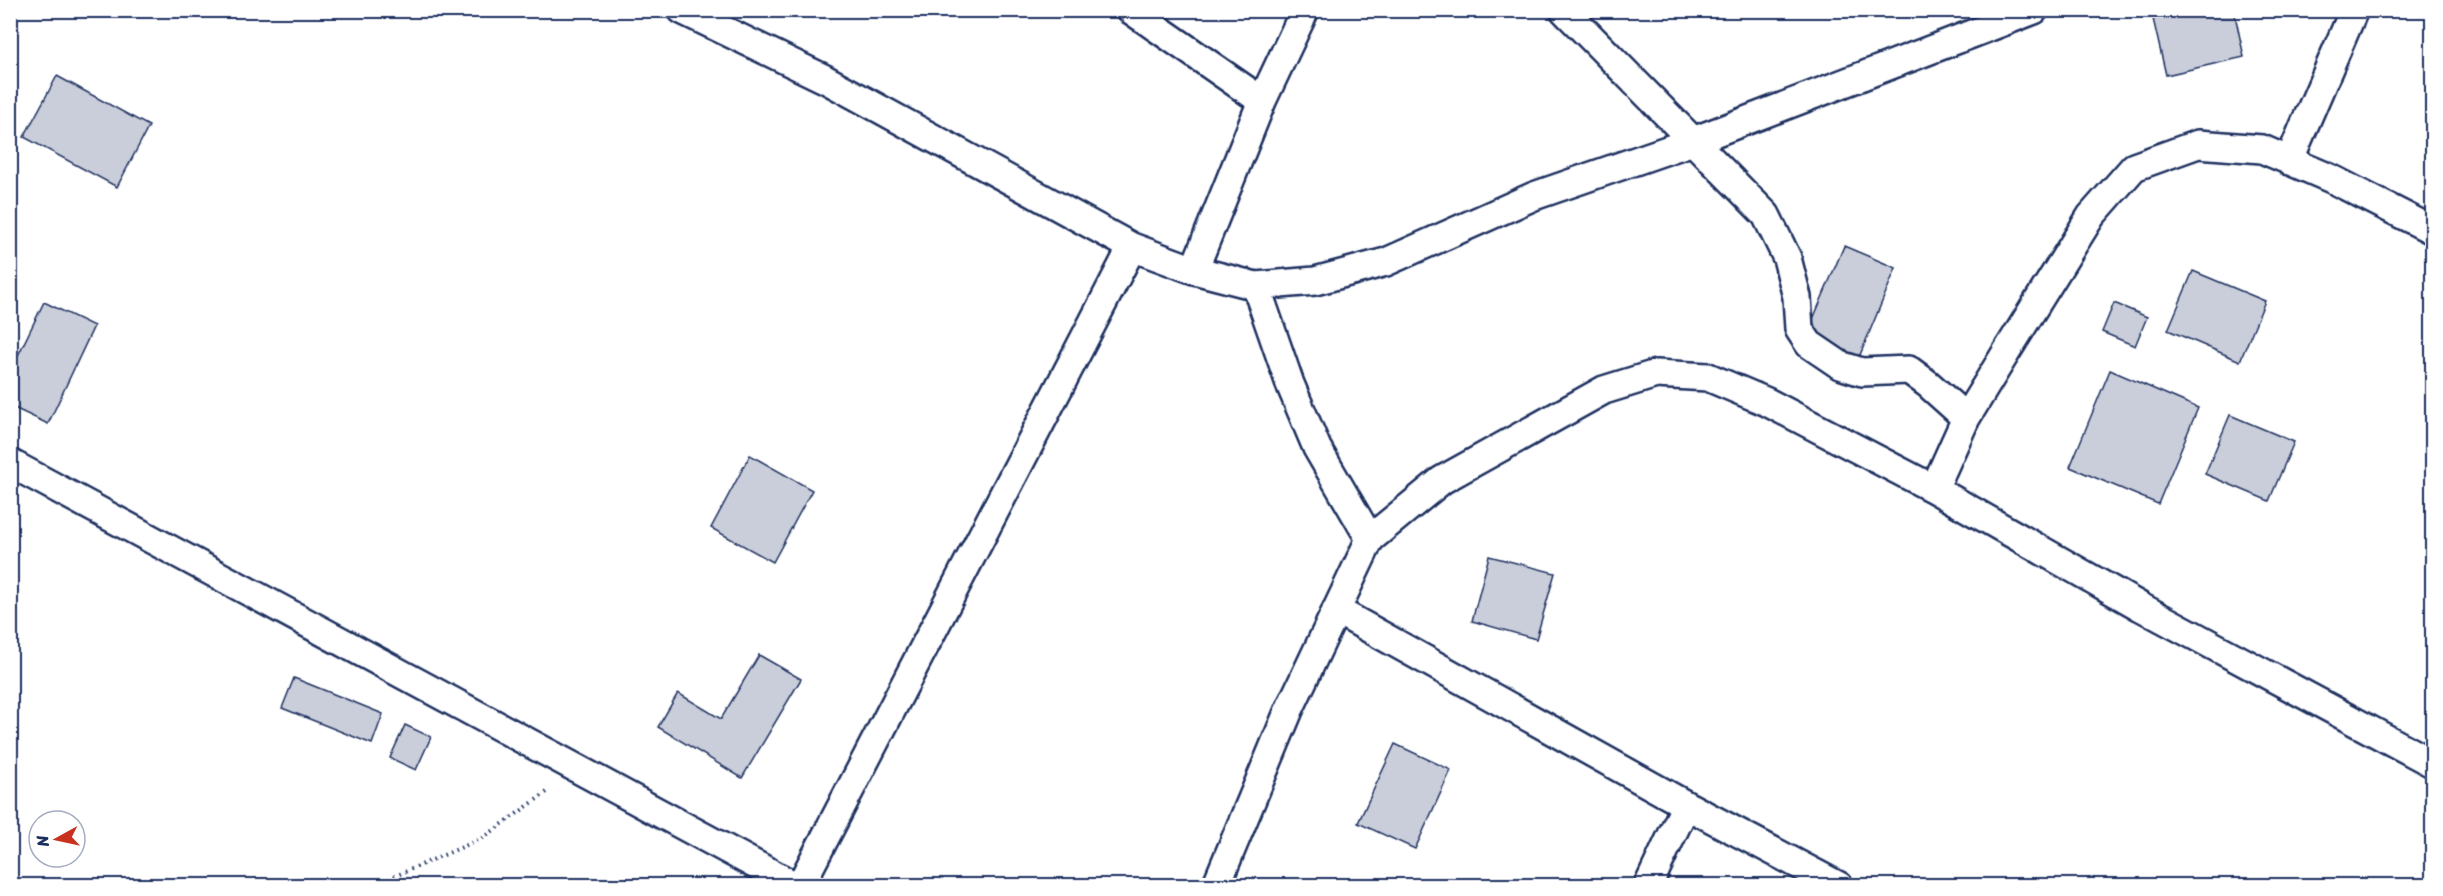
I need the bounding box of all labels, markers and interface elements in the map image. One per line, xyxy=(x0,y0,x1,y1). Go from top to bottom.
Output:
north arrow xyxy=(27,809,87,869)
text: N xyxy=(27,833,58,850)

